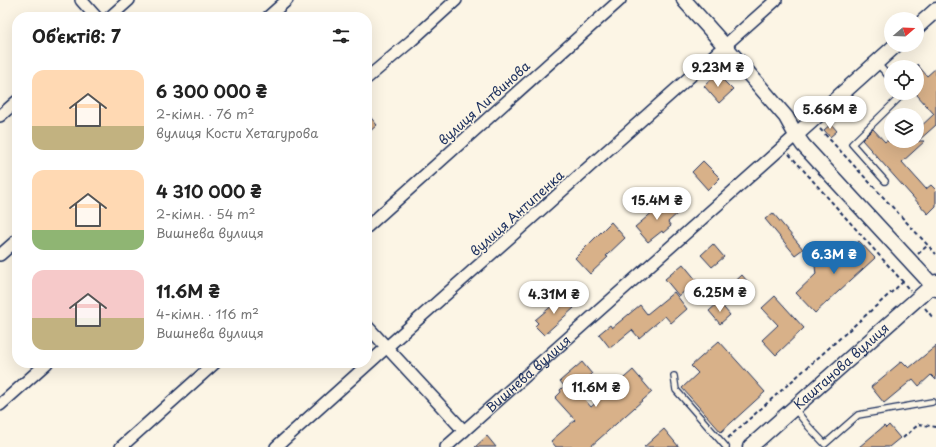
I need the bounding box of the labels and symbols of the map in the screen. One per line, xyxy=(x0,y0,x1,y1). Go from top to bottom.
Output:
north arrow xyxy=(884,12,924,52)
pin: 9.23M ₴ xyxy=(681,54,755,88)
street label: вулиця Литвинова xyxy=(434,56,534,149)
pin: 5.66M ₴ xyxy=(793,96,867,130)
street label: вулиця Антипенка xyxy=(466,165,568,260)
pin: 15.4M ₴ xyxy=(620,187,694,221)
pin: 6.3M ₴ xyxy=(801,241,867,275)
pin: 6.25M ₴ xyxy=(683,279,757,313)
pin: 4.31M ₴ xyxy=(517,281,591,315)
street label: Каштанова вулиця xyxy=(789,318,893,413)
street label: Вишнева вулиця xyxy=(481,330,574,416)
pin: 11.6M ₴ xyxy=(559,374,633,408)

